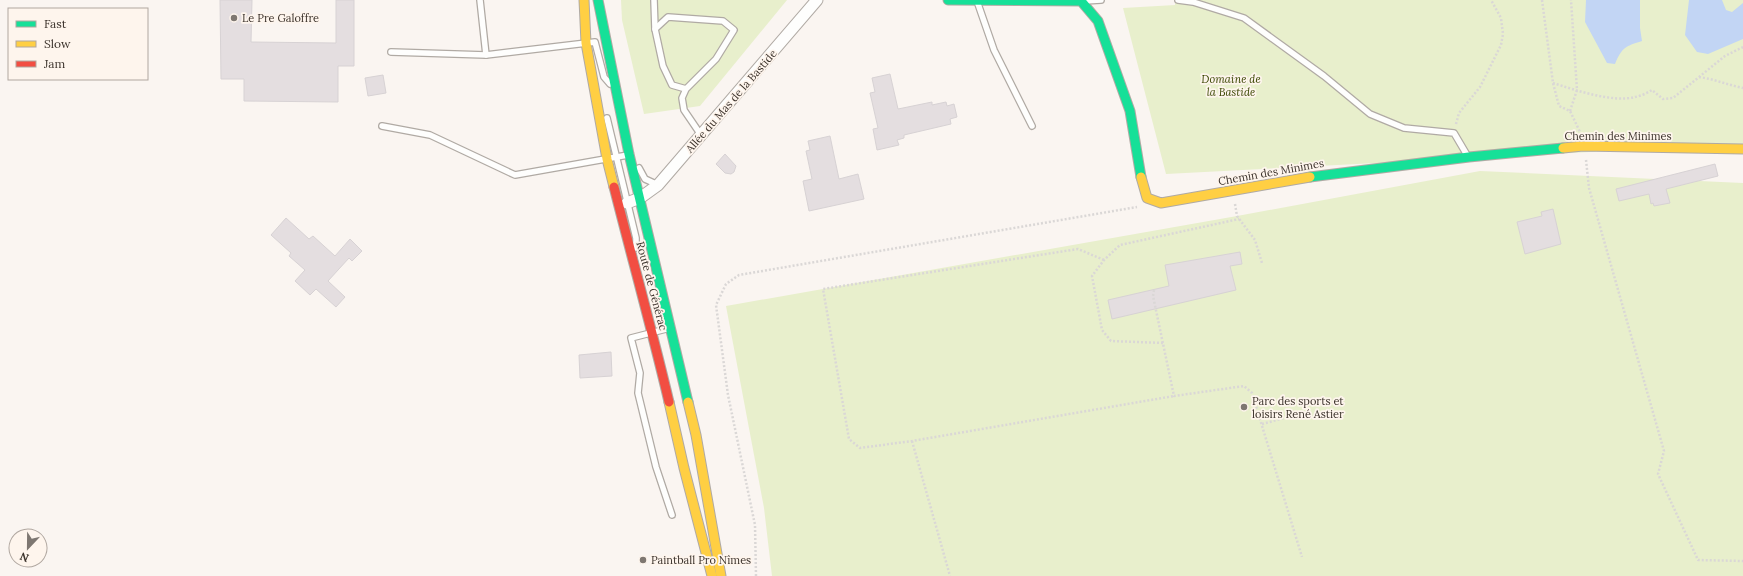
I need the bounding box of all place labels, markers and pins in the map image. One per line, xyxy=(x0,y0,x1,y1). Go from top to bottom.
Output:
place label: Le Pre Galoffre xyxy=(242,11,319,25)
marker: Le Pre Galoffre xyxy=(229,13,239,23)
place label: Parc des sports et loisirs René Astier xyxy=(1252,394,1344,421)
marker: Parc des sports et loisirs René Astier xyxy=(1239,402,1249,412)
place label: Paintball Pro Nîmes xyxy=(651,553,751,567)
marker: Paintball Pro Nîmes xyxy=(638,555,648,565)

